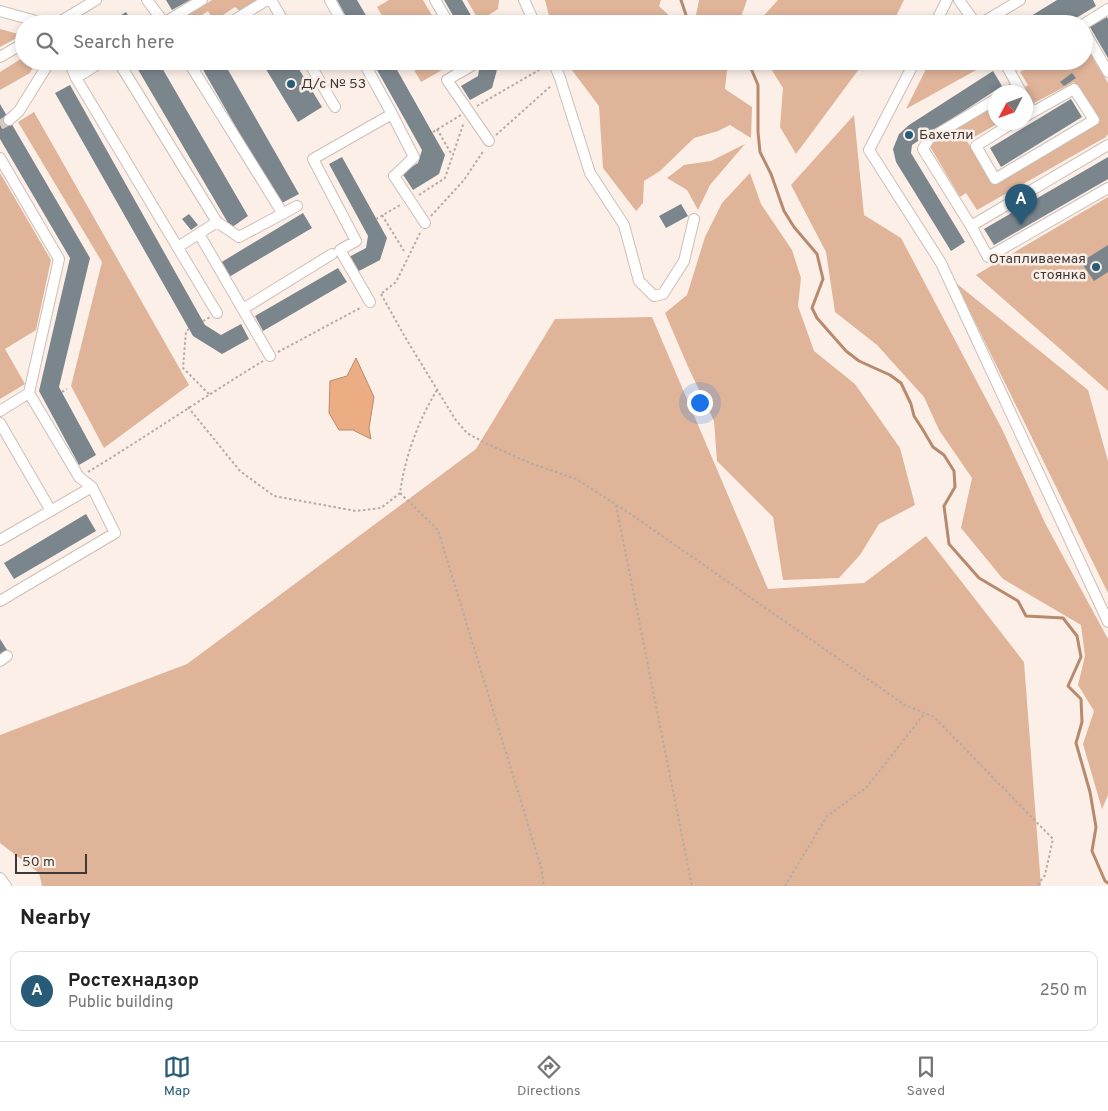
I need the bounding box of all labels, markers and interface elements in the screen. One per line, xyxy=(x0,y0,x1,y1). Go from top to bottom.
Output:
search box xyxy=(15,15,1093,70)
icon: search xyxy=(33,29,61,57)
text: Search here xyxy=(73,31,175,55)
place label: Д/с № 53 xyxy=(301,76,366,93)
marker: Д/с № 53 xyxy=(285,78,297,90)
north arrow xyxy=(988,85,1033,130)
place label: Бахетли xyxy=(919,127,974,144)
marker: Бахетли xyxy=(903,129,915,141)
pin: A xyxy=(1005,184,1037,225)
place label: Отапливаемая стоянка xyxy=(989,251,1086,284)
marker: Отапливаемая стоянка xyxy=(1090,261,1102,273)
your location xyxy=(687,390,713,416)
scale bar xyxy=(15,851,88,874)
text: 50 m xyxy=(22,854,55,871)
text: Nearby xyxy=(20,905,91,932)
text: Ростехнадзор xyxy=(68,969,199,993)
text: A xyxy=(31,981,43,1001)
text: 250 m xyxy=(1040,981,1087,1001)
text: Public building xyxy=(68,993,173,1013)
tab: Map xyxy=(163,1053,191,1100)
tab: Directions xyxy=(517,1053,581,1100)
tab: Saved xyxy=(907,1053,945,1100)

